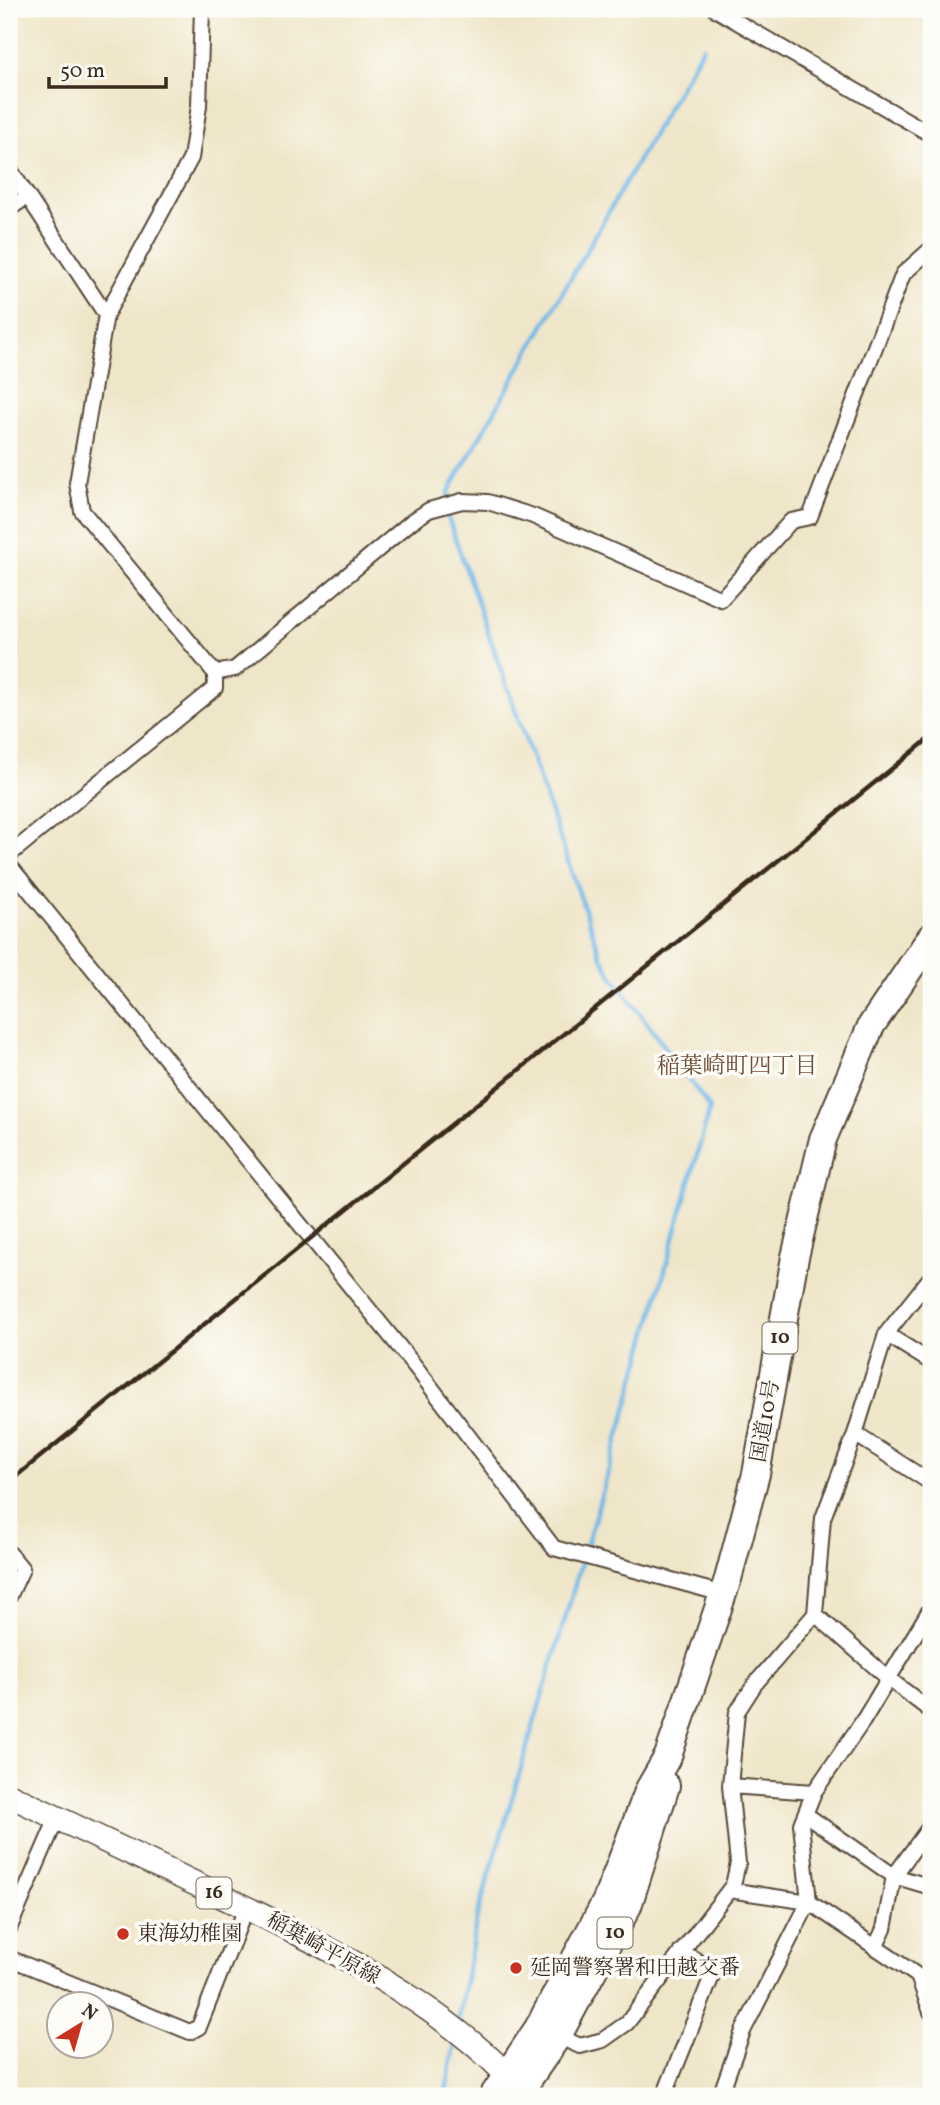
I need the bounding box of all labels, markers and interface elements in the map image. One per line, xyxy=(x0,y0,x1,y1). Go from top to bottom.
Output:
scale bar xyxy=(49,46,166,90)
text: 50 m xyxy=(60,57,105,86)
district label: 稲葉崎町四丁目 xyxy=(657,1051,818,1083)
road number: 10 xyxy=(762,1322,798,1354)
street label: 国道10号 xyxy=(744,1377,788,1465)
road number: 16 xyxy=(196,1878,232,1909)
street label: 稲葉崎平原線 xyxy=(261,1906,385,1992)
road number: 10 xyxy=(598,1918,632,1949)
place label: 東海幼稚園 xyxy=(137,1920,242,1949)
marker: 東海幼稚園 xyxy=(115,1926,131,1942)
place label: 延岡警察署和田越交番 xyxy=(530,1954,740,1983)
marker: 延岡警察署和田越交番 xyxy=(508,1960,524,1976)
north arrow xyxy=(46,1990,116,2060)
text: N xyxy=(76,1998,103,2028)

